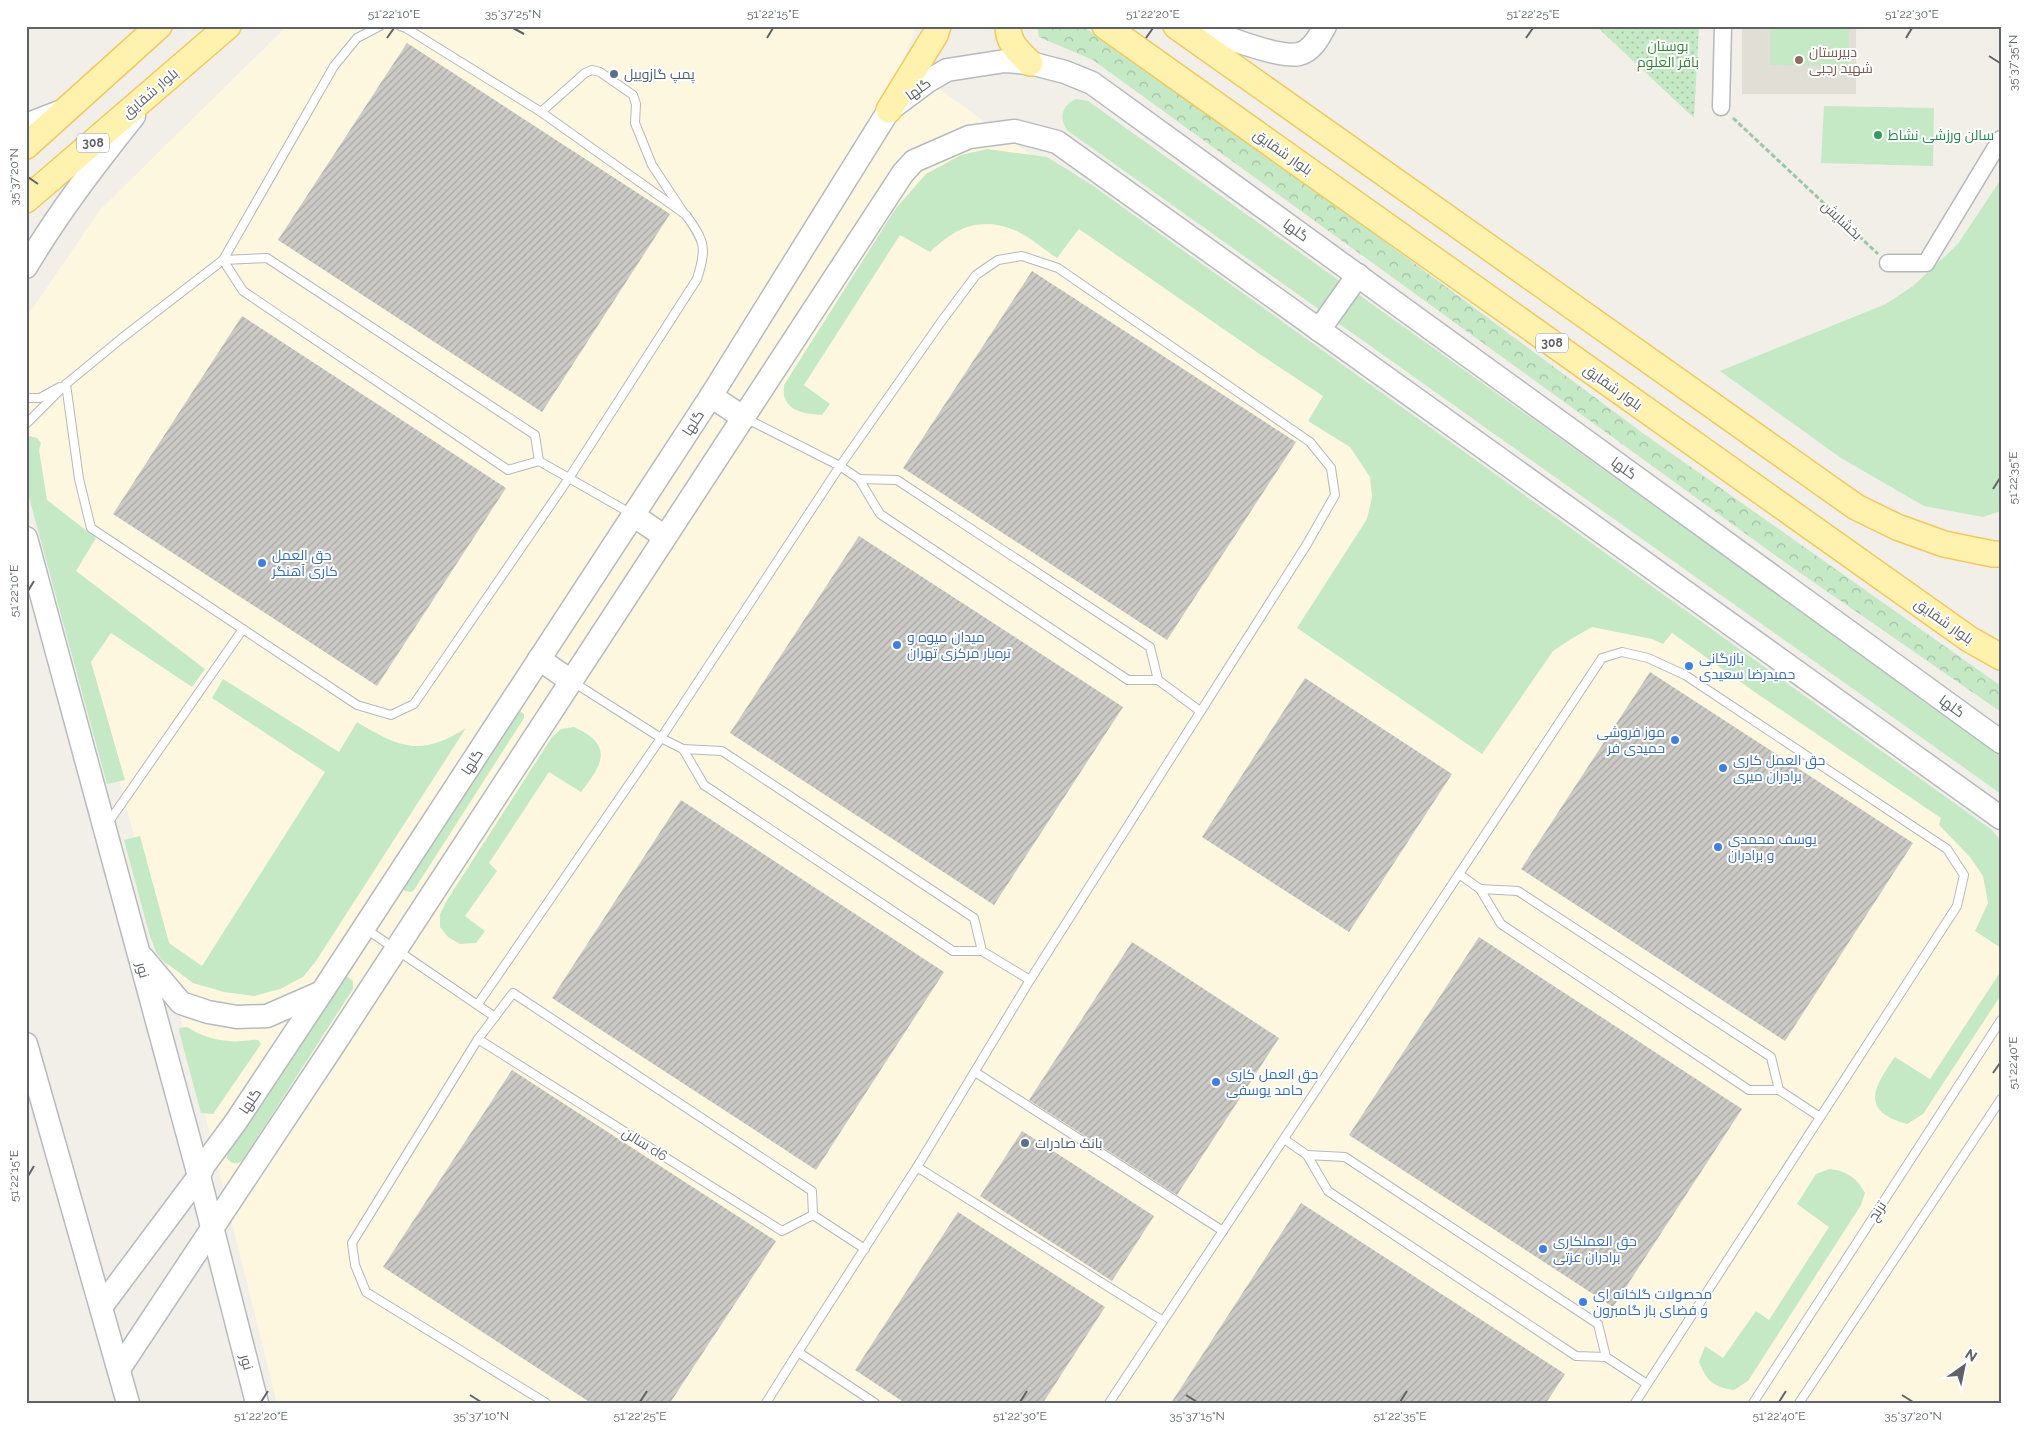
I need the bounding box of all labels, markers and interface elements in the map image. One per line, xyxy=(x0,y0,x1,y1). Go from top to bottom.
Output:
text: 51°22'10"E xyxy=(368,7,420,21)
text: 35°37'25"N xyxy=(485,7,541,21)
text: 51°22'15"E xyxy=(747,7,799,21)
text: 51°22'20"E xyxy=(1126,7,1180,21)
text: 51°22'25"E xyxy=(1506,7,1560,21)
text: 51°22'30"E xyxy=(1885,7,1939,21)
text: 35°37'35"N xyxy=(2006,35,2020,91)
park label: بوستان باقر العلوم xyxy=(1637,38,1699,72)
place label: دبیرستان شهید رجبی xyxy=(1809,44,1873,76)
marker: دبیرستان شهید رجبی xyxy=(1793,54,1805,66)
street label: بلوار شقایق xyxy=(119,65,182,122)
place label: پمپ گازوییل xyxy=(624,66,695,84)
marker: پمپ گازوییل xyxy=(608,68,620,80)
street label: گلها xyxy=(902,75,934,103)
street label: بلوار شقایق xyxy=(1250,126,1315,179)
place label: سالن ورزشی نشاط xyxy=(1888,127,1994,143)
marker: سالن ورزشی نشاط xyxy=(1872,129,1884,141)
road number: 308 xyxy=(77,134,109,152)
text: 35°37'20"N xyxy=(7,148,21,206)
street label: بخشایش xyxy=(1818,197,1866,243)
street label: گلها xyxy=(1280,216,1312,244)
road number: 308 xyxy=(1536,333,1568,352)
street label: بلوار شقایق xyxy=(1580,361,1645,414)
street label: گلها xyxy=(679,407,707,439)
text: 51°22'35"E xyxy=(2006,451,2020,505)
street label: گلها xyxy=(1608,454,1640,482)
place label: حق العمل کاری آهنگر xyxy=(271,547,338,579)
marker: حق العمل کاری آهنگر xyxy=(256,557,268,569)
text: 51°22'10"E xyxy=(7,565,21,617)
street label: بلوار شقایق xyxy=(1911,595,1976,648)
place label: میدان میوه و تره‌بار مرکزی تهران xyxy=(907,629,1011,661)
marker: میدان میوه و تره‌بار مرکزی تهران xyxy=(891,639,903,651)
place label: بازرگانی حمیدرضا سعیدی xyxy=(1699,650,1795,682)
marker: بازرگانی حمیدرضا سعیدی xyxy=(1683,660,1695,672)
street label: گلها xyxy=(1936,692,1968,720)
place label: موز فروشی حمیدی فر xyxy=(1596,724,1665,756)
marker: موز فروشی حمیدی فر xyxy=(1669,734,1681,746)
street label: گلها xyxy=(458,746,486,778)
place label: حق العمل کاری برادران میری xyxy=(1733,752,1825,784)
marker: حق العمل کاری برادران میری xyxy=(1717,762,1729,774)
place label: یوسف محمدی و برادران xyxy=(1728,831,1817,863)
marker: یوسف محمدی و برادران xyxy=(1712,841,1724,853)
street label: نور xyxy=(133,959,153,980)
text: 51°22'40"E xyxy=(2006,1036,2020,1090)
place label: حق العمل کاری حامد یوسفی xyxy=(1226,1066,1318,1098)
marker: حق العمل کاری حامد یوسفی xyxy=(1210,1076,1222,1088)
street label: گلها xyxy=(236,1085,264,1117)
street label: سالن d6 xyxy=(620,1124,670,1164)
place label: بانک صادرات xyxy=(1035,1135,1103,1151)
marker: بانک صادرات xyxy=(1019,1137,1031,1149)
text: 51°22'15"E xyxy=(7,1150,21,1202)
street label: ترنج xyxy=(1865,1198,1890,1224)
place label: حق العملکاری برادران عزتی xyxy=(1553,1233,1637,1265)
marker: حق العملکاری برادران عزتی xyxy=(1537,1243,1549,1255)
place label: محصولات گلخانه ای و فضای باز گامبرون xyxy=(1593,1286,1712,1318)
marker: محصولات گلخانه ای و فضای باز گامبرون xyxy=(1577,1296,1589,1308)
north arrow xyxy=(1940,1342,1990,1392)
text: N xyxy=(1962,1345,1980,1365)
street label: نور xyxy=(237,1351,257,1372)
text: 51°22'20"E xyxy=(234,1409,288,1423)
text: 35°37'10"N xyxy=(453,1409,509,1423)
text: 51°22'25"E xyxy=(613,1409,667,1423)
text: 51°22'30"E xyxy=(993,1409,1047,1423)
text: 35°37'15"N xyxy=(1169,1409,1225,1423)
text: 51°22'35"E xyxy=(1373,1409,1427,1423)
text: 51°22'40"E xyxy=(1752,1409,1806,1423)
text: 35°37'20"N xyxy=(1884,1409,1942,1423)

